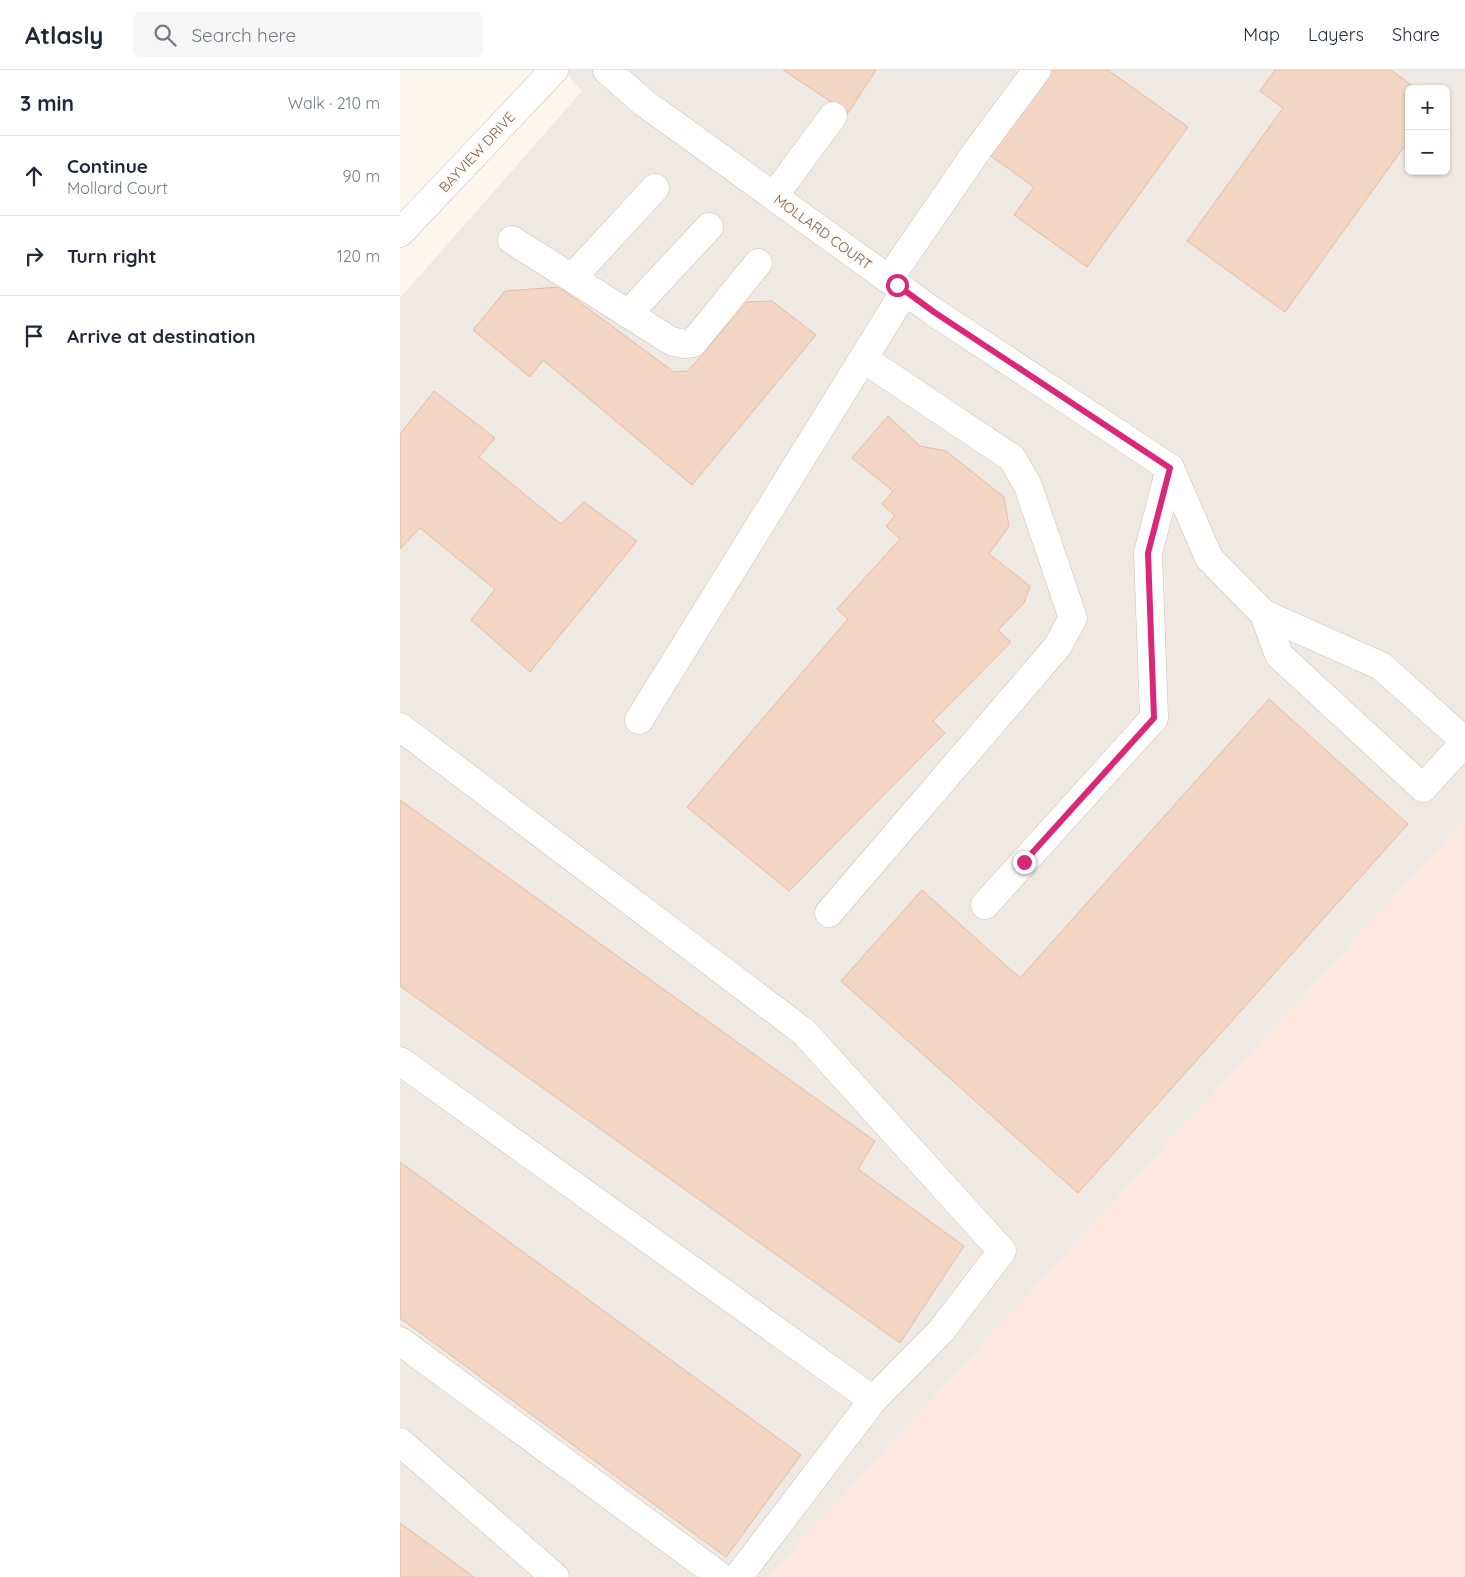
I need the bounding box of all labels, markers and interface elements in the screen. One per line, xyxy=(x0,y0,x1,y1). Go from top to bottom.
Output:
search box xyxy=(133,12,483,57)
text: Atlasly xyxy=(25,20,103,50)
icon: search xyxy=(151,21,179,49)
text: Search here xyxy=(191,23,296,47)
text: Map xyxy=(1243,23,1280,46)
text: Layers xyxy=(1308,23,1364,46)
text: Share xyxy=(1392,23,1440,46)
map controls xyxy=(1405,85,1450,175)
button: + xyxy=(1405,85,1450,130)
text: 3 min xyxy=(20,90,74,116)
text: Walk · 210 m xyxy=(288,93,380,113)
street label: BAYVIEW DRIVE xyxy=(435,108,519,196)
button: − xyxy=(1405,130,1450,175)
text: Continue xyxy=(67,154,148,178)
icon: ahead xyxy=(20,162,48,190)
text: 90 m xyxy=(343,166,380,186)
text: Mollard Court xyxy=(67,178,168,198)
street label: MOLLARD COURT xyxy=(770,190,876,274)
icon: right xyxy=(20,242,48,270)
text: Turn right xyxy=(67,244,156,268)
text: 120 m xyxy=(337,246,380,266)
route start xyxy=(886,274,909,297)
icon: arrive xyxy=(20,322,48,350)
text: Arrive at destination xyxy=(67,324,256,348)
route end xyxy=(1013,851,1036,874)

